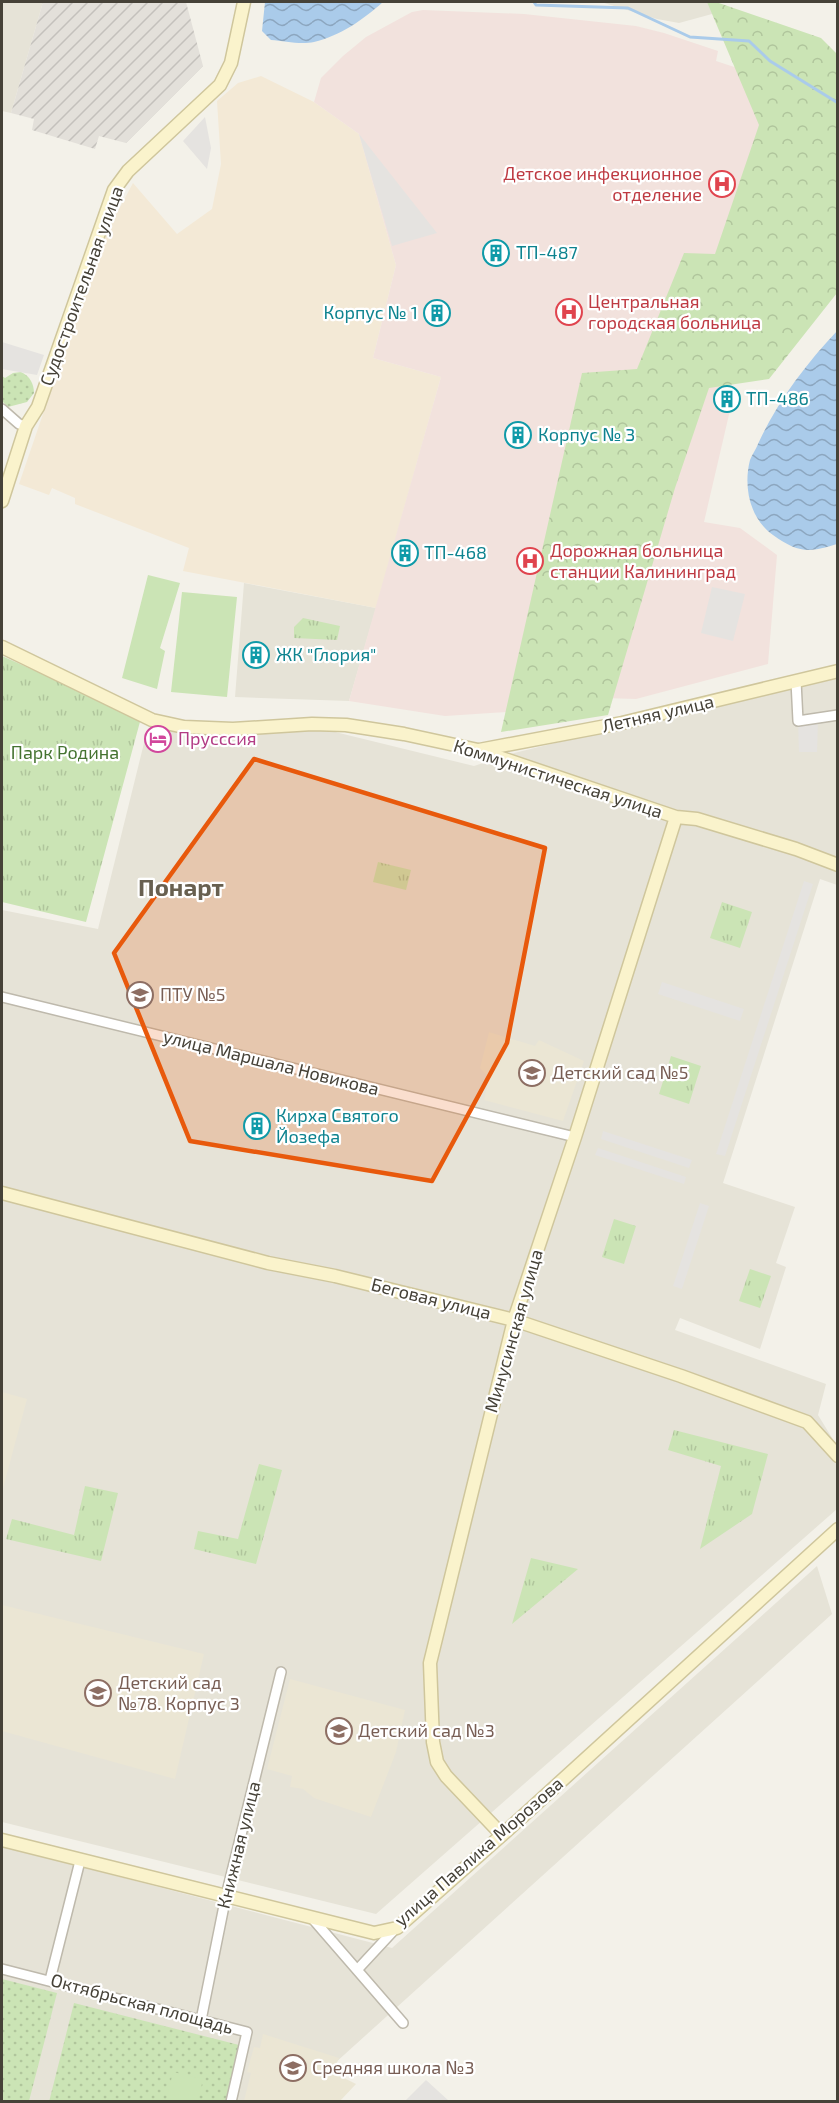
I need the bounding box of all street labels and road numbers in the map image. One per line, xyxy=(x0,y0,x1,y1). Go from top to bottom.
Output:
street label: Судостроительная улица xyxy=(35,183,127,389)
street label: Летняя улица xyxy=(600,689,716,737)
street label: Коммунистическая улица xyxy=(451,734,666,822)
street label: улица Маршала Новикова xyxy=(161,1025,381,1100)
street label: Минусинская улица xyxy=(479,1247,547,1415)
street label: Беговая улица xyxy=(369,1272,494,1324)
street label: улица Павлика Морозова xyxy=(389,1772,567,1931)
street label: Книжная улица xyxy=(212,1779,264,1911)
street label: Октябрьская площадь xyxy=(49,1968,236,2038)

